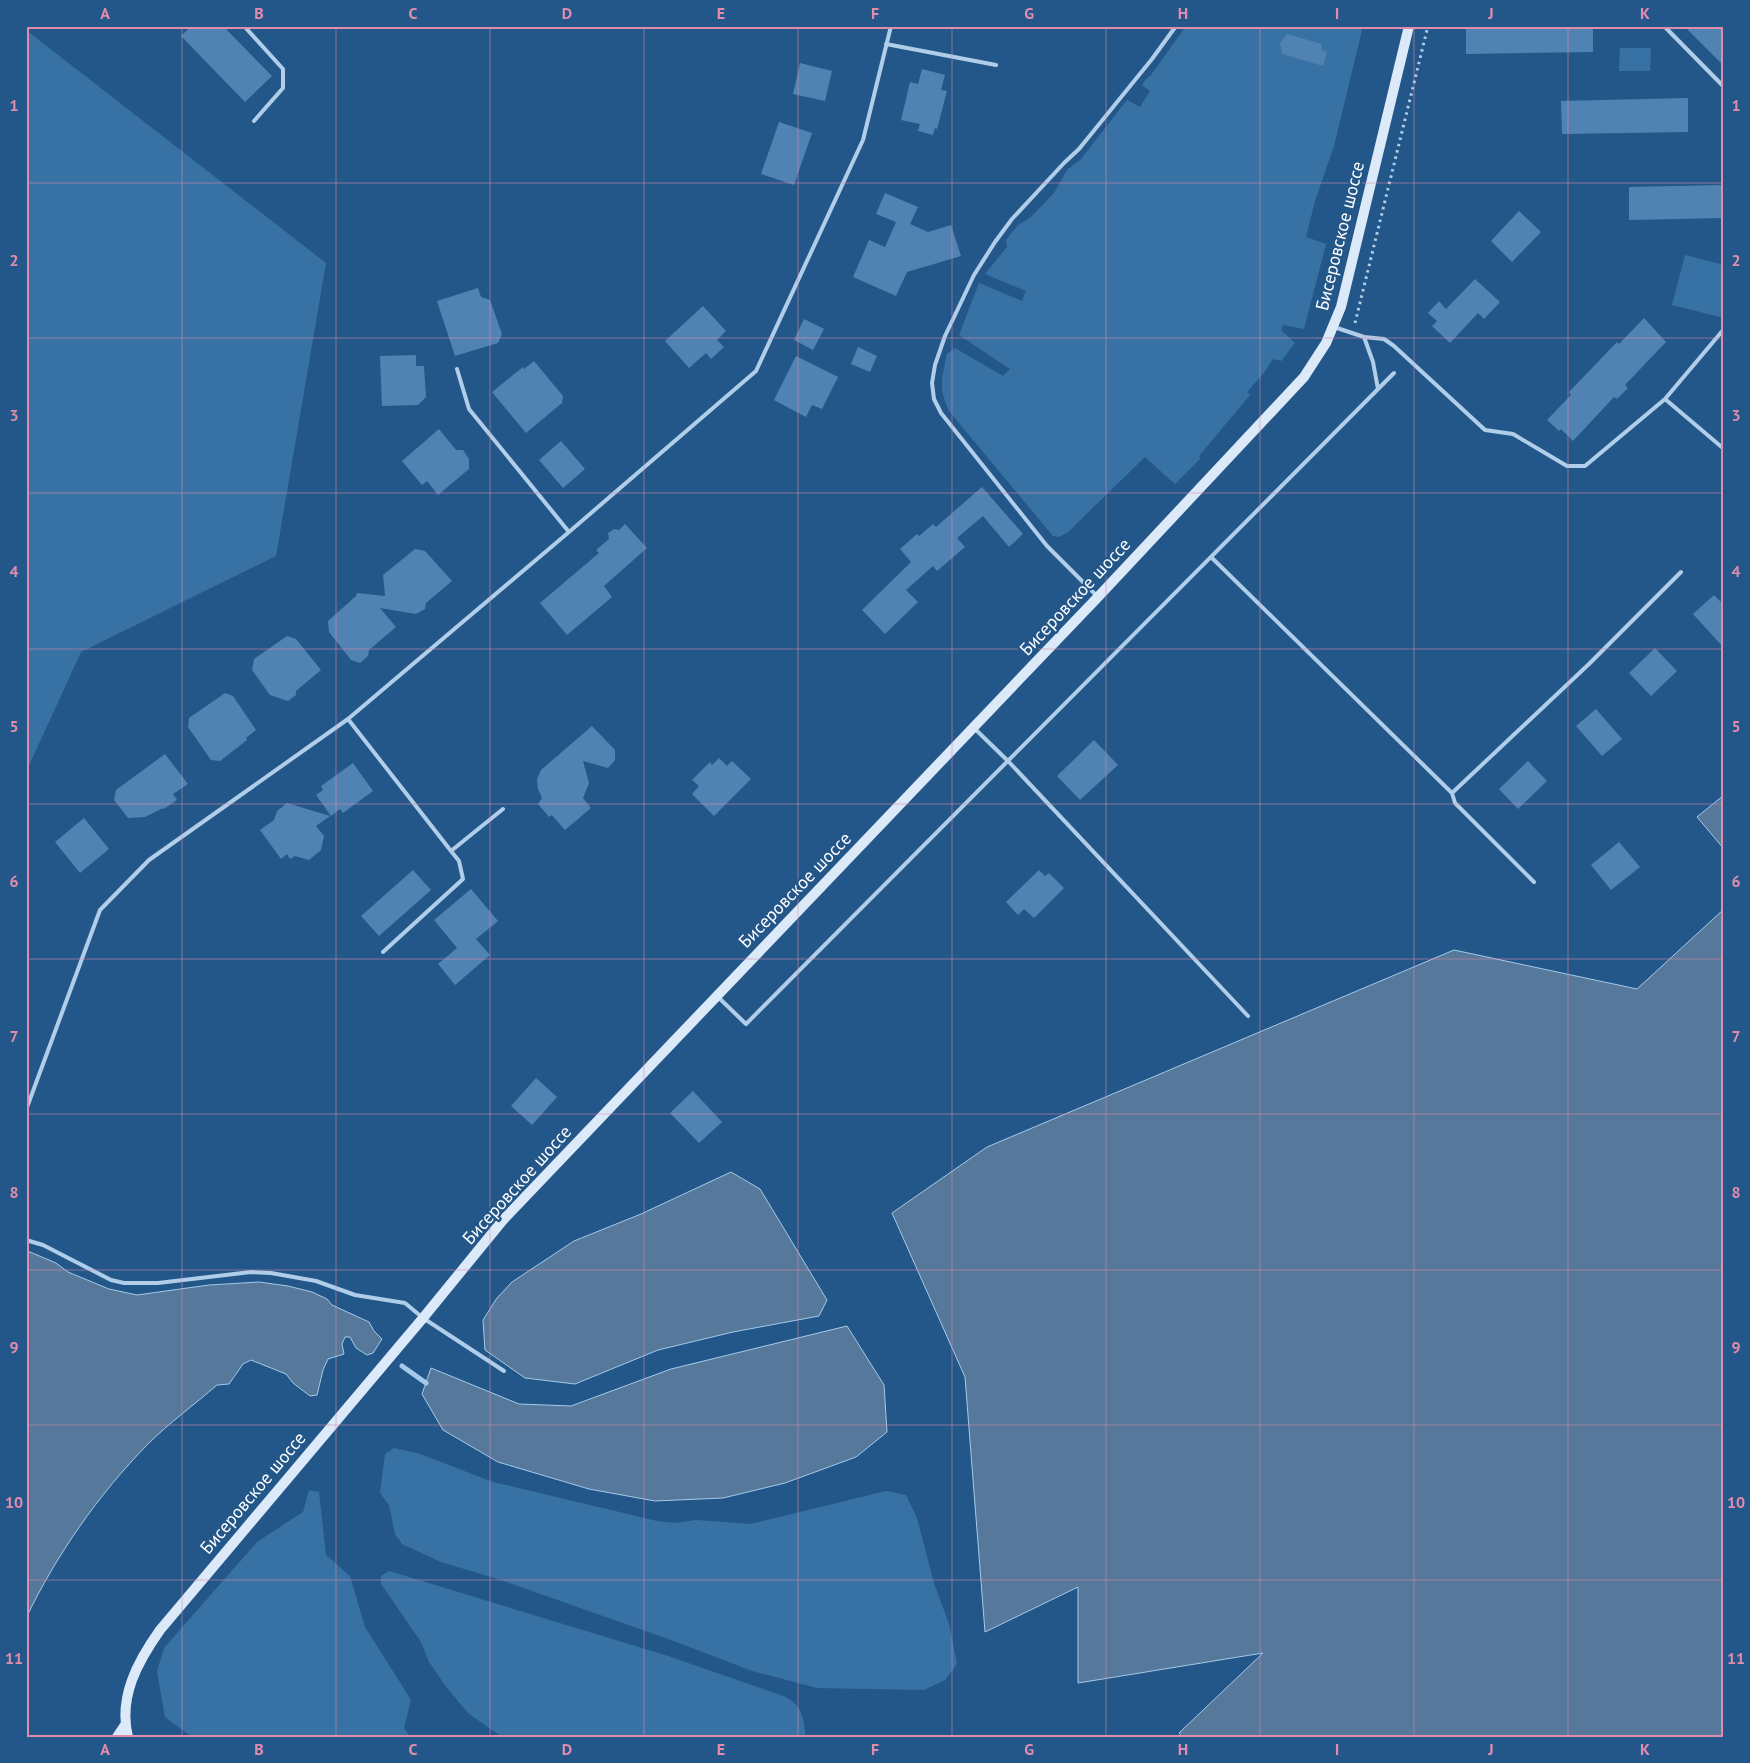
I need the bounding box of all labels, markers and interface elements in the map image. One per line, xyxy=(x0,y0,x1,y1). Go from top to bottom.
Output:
text: A xyxy=(100,3,110,23)
text: B xyxy=(254,3,264,23)
text: C xyxy=(409,3,418,23)
text: D xyxy=(562,3,572,23)
text: E xyxy=(717,3,725,23)
text: F xyxy=(871,3,879,23)
text: G xyxy=(1024,3,1034,23)
text: H xyxy=(1178,3,1188,23)
text: I xyxy=(1335,3,1339,23)
text: J xyxy=(1487,3,1494,23)
text: K xyxy=(1640,3,1650,23)
text: 1 xyxy=(9,95,19,115)
text: 1 xyxy=(1731,95,1741,115)
street label: Бисеровское шоссе xyxy=(1310,159,1369,313)
text: 2 xyxy=(9,250,19,270)
text: 2 xyxy=(1731,250,1741,270)
text: 3 xyxy=(9,405,19,425)
text: 3 xyxy=(1731,405,1741,425)
street label: Бисеровское шоссе xyxy=(1014,533,1135,660)
text: 4 xyxy=(9,561,19,581)
text: 4 xyxy=(1731,561,1741,581)
text: 5 xyxy=(9,716,19,736)
text: 5 xyxy=(1731,716,1741,736)
street label: Бисеровское шоссе xyxy=(733,827,856,952)
text: 6 xyxy=(9,871,19,891)
text: 6 xyxy=(1731,871,1741,891)
text: 7 xyxy=(9,1026,19,1046)
text: 7 xyxy=(1731,1026,1741,1046)
street label: Бисеровское шоссе xyxy=(457,1120,576,1249)
text: 8 xyxy=(9,1182,19,1202)
text: 8 xyxy=(1731,1182,1741,1202)
text: 9 xyxy=(9,1337,19,1357)
text: 9 xyxy=(1731,1337,1741,1357)
street label: Бисеровское шоссе xyxy=(195,1427,310,1558)
text: 10 xyxy=(5,1492,23,1512)
text: 10 xyxy=(1727,1492,1745,1512)
text: 11 xyxy=(5,1648,23,1668)
text: 11 xyxy=(1727,1648,1745,1668)
text: A xyxy=(100,1739,110,1759)
text: B xyxy=(254,1739,264,1759)
text: C xyxy=(409,1739,418,1759)
text: D xyxy=(562,1739,572,1759)
text: E xyxy=(717,1739,725,1759)
text: F xyxy=(871,1739,879,1759)
text: G xyxy=(1024,1739,1034,1759)
text: H xyxy=(1178,1739,1188,1759)
text: I xyxy=(1335,1739,1339,1759)
text: J xyxy=(1487,1739,1494,1759)
text: K xyxy=(1640,1739,1650,1759)

